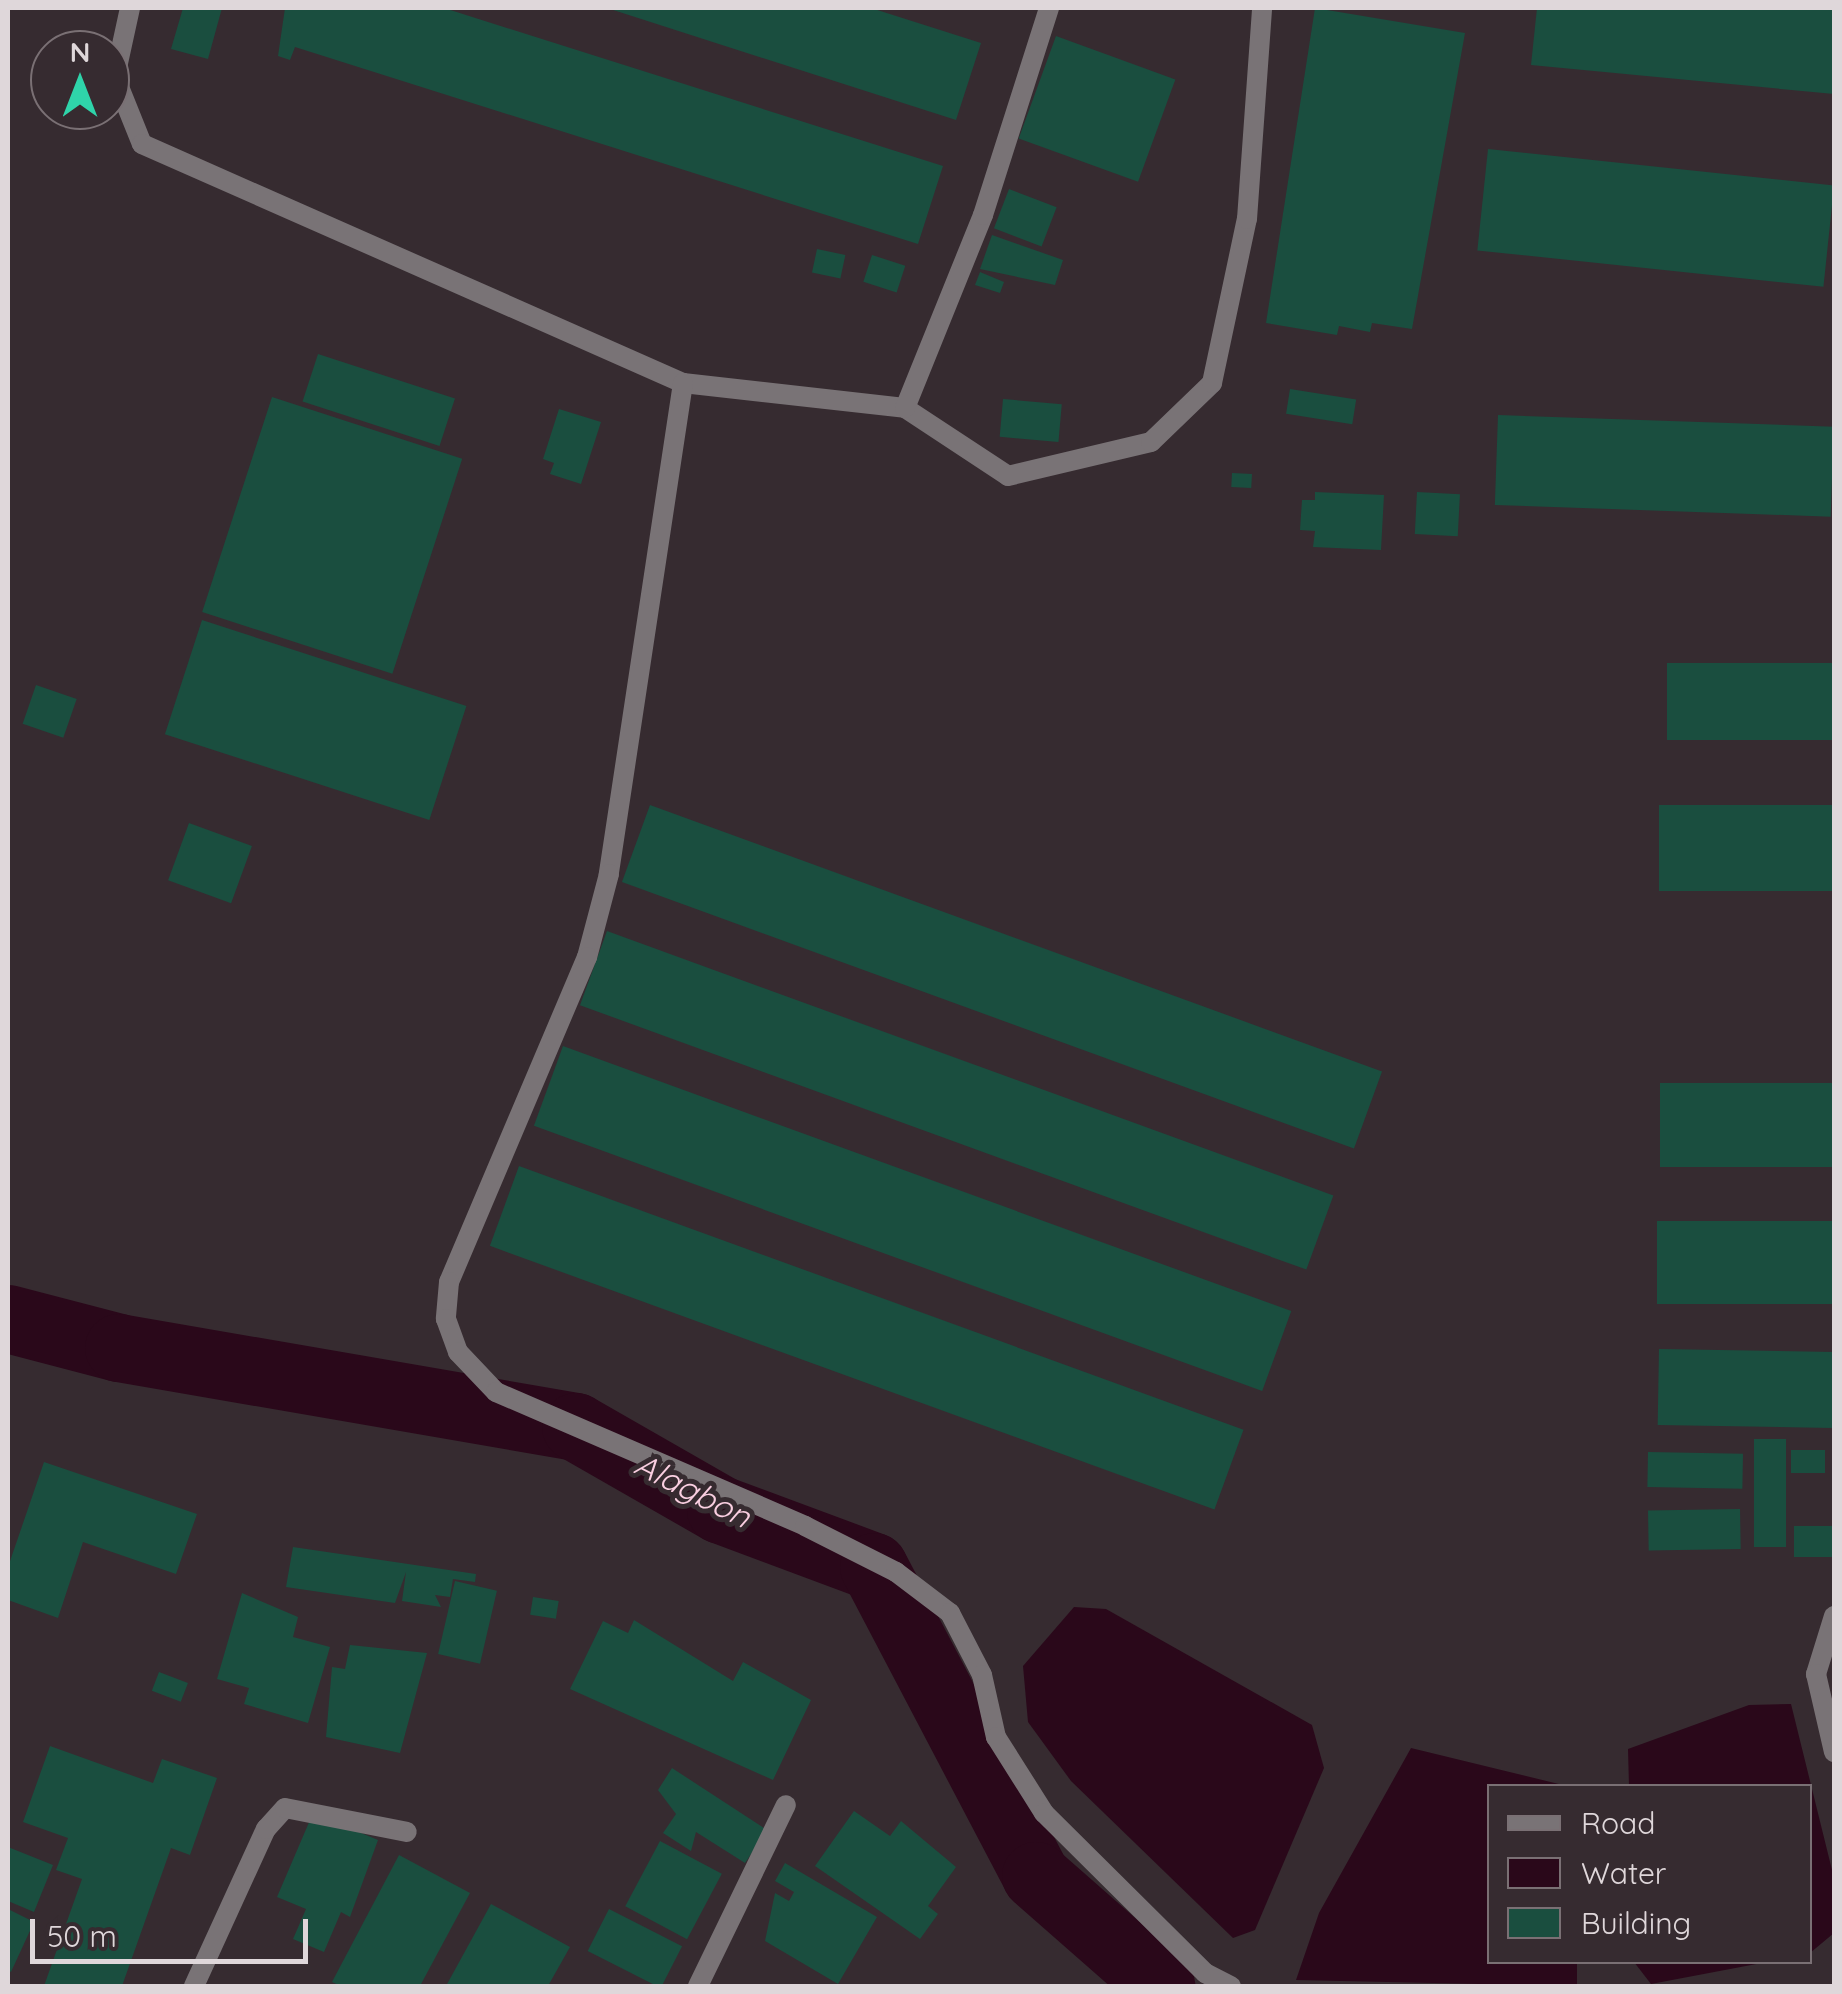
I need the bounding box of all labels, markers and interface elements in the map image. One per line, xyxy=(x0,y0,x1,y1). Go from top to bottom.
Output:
north arrow xyxy=(30,30,130,130)
text: N xyxy=(70,34,90,69)
water label: Alagbon xyxy=(629,1445,757,1535)
legend xyxy=(1487,1784,1812,1964)
text: Road xyxy=(1581,1804,1655,1842)
text: Water xyxy=(1581,1854,1666,1892)
scale bar xyxy=(35,1899,312,1961)
text: Building xyxy=(1581,1904,1691,1942)
text: 50 m xyxy=(47,1917,117,1955)

